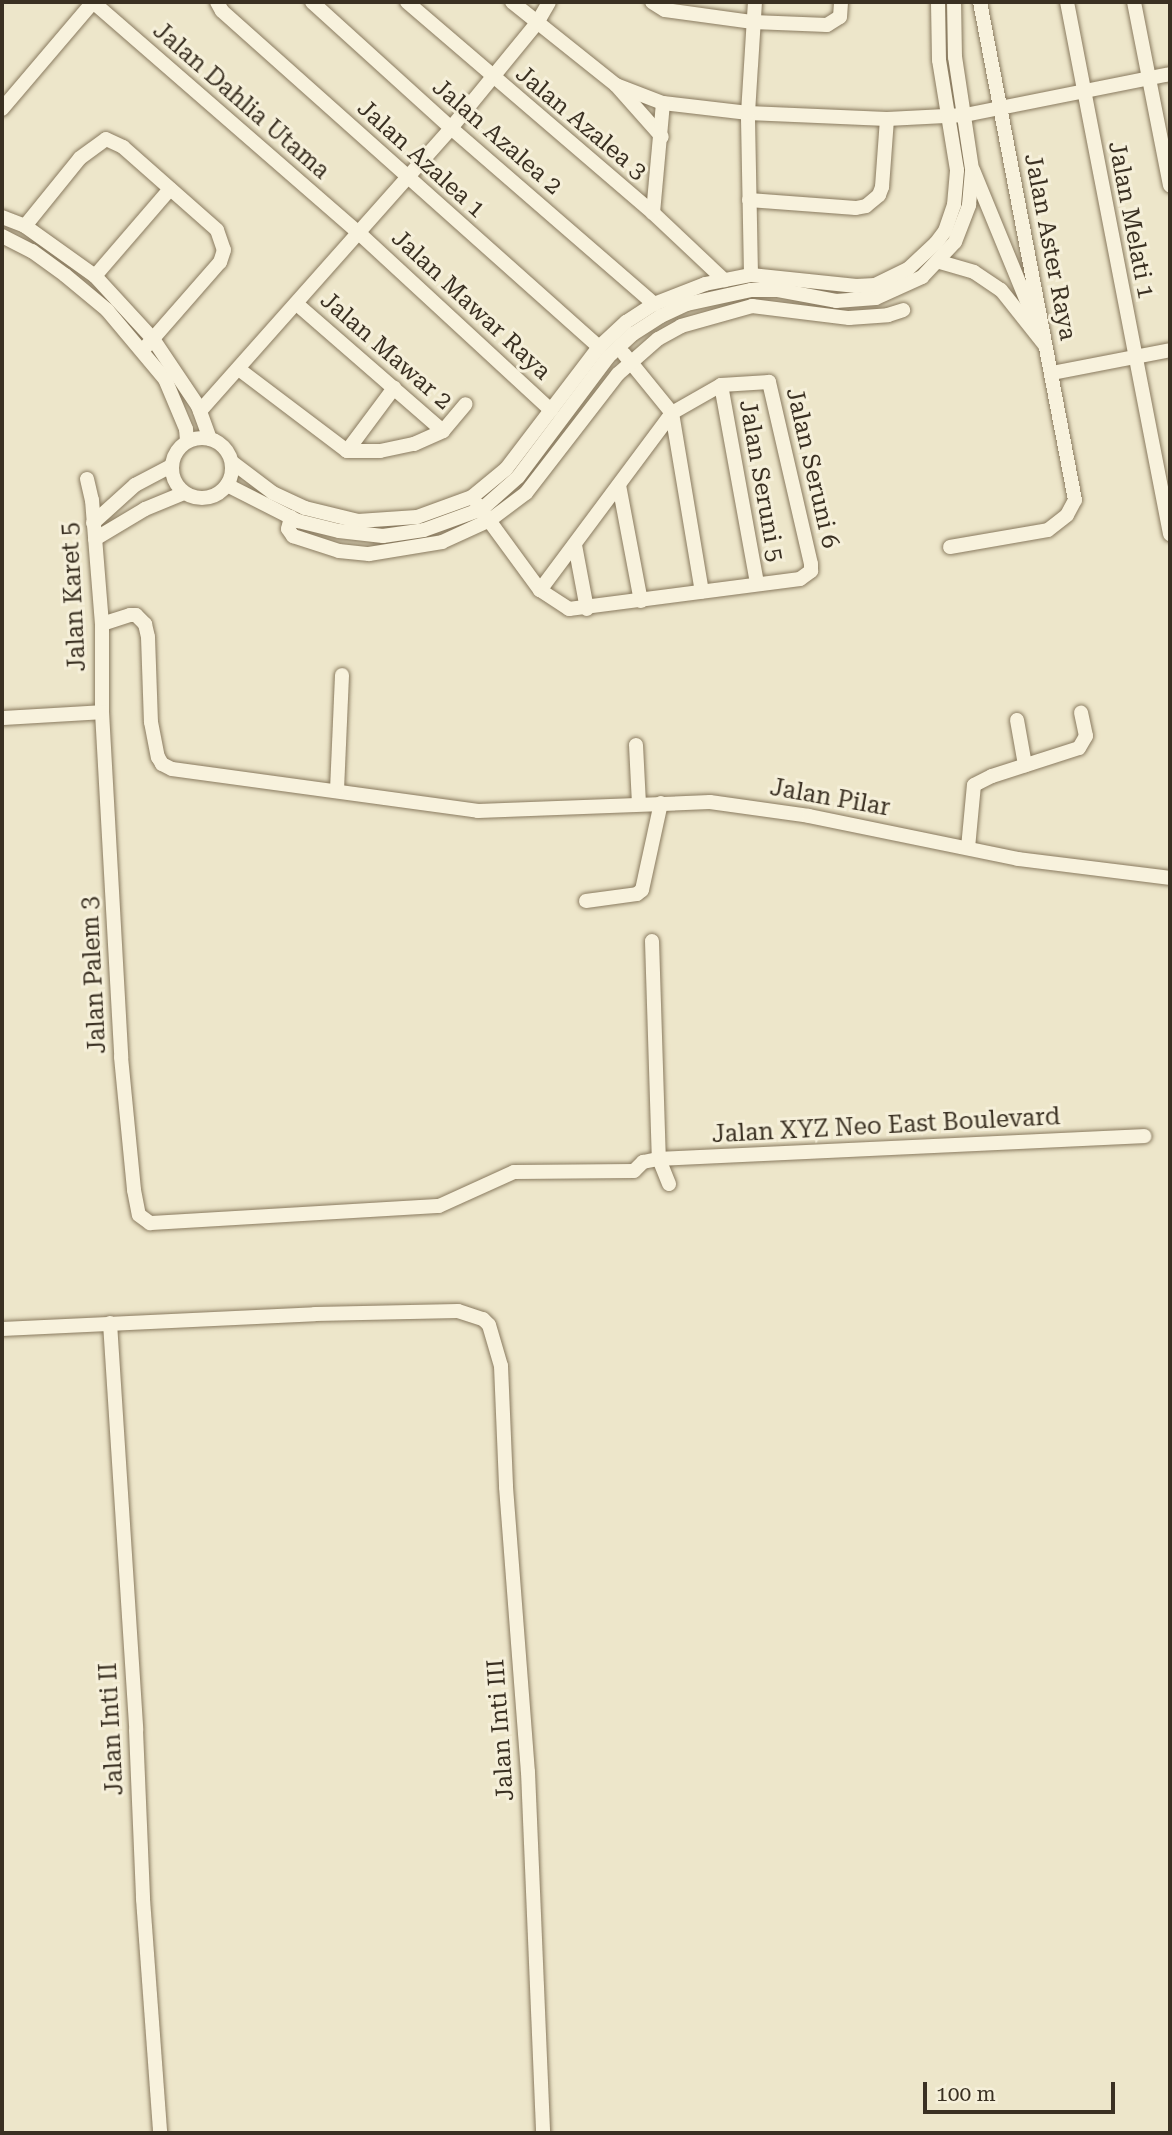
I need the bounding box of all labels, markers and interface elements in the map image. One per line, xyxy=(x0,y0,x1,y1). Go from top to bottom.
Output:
street label: Jalan Dahlia Utama xyxy=(147,16,335,186)
street label: Jalan Azalea 3 xyxy=(510,60,652,186)
street label: Jalan Azalea 2 xyxy=(426,73,568,201)
street label: Jalan Azalea 1 xyxy=(351,94,491,224)
street label: Jalan Melati 1 xyxy=(1102,139,1160,301)
street label: Jalan Aster Raya xyxy=(1018,151,1082,343)
street label: Jalan Mawar Raya xyxy=(385,224,557,386)
street label: Jalan Mawar 2 xyxy=(314,286,458,416)
street label: Jalan Seruni 6 xyxy=(780,385,844,551)
street label: Jalan Seruni 5 xyxy=(733,398,789,564)
street label: Jalan Karet 5 xyxy=(56,522,92,672)
street label: Jalan Pilar xyxy=(768,773,892,823)
street label: Jalan Palem 3 xyxy=(75,895,113,1055)
street label: Jalan XYZ Neo East Boulevard xyxy=(711,1102,1061,1150)
street label: Jalan Inti III xyxy=(482,1658,520,1802)
street label: Jalan Inti II xyxy=(94,1662,130,1796)
scale bar xyxy=(927,2068,1120,2112)
text: 100 m xyxy=(936,2082,996,2106)

